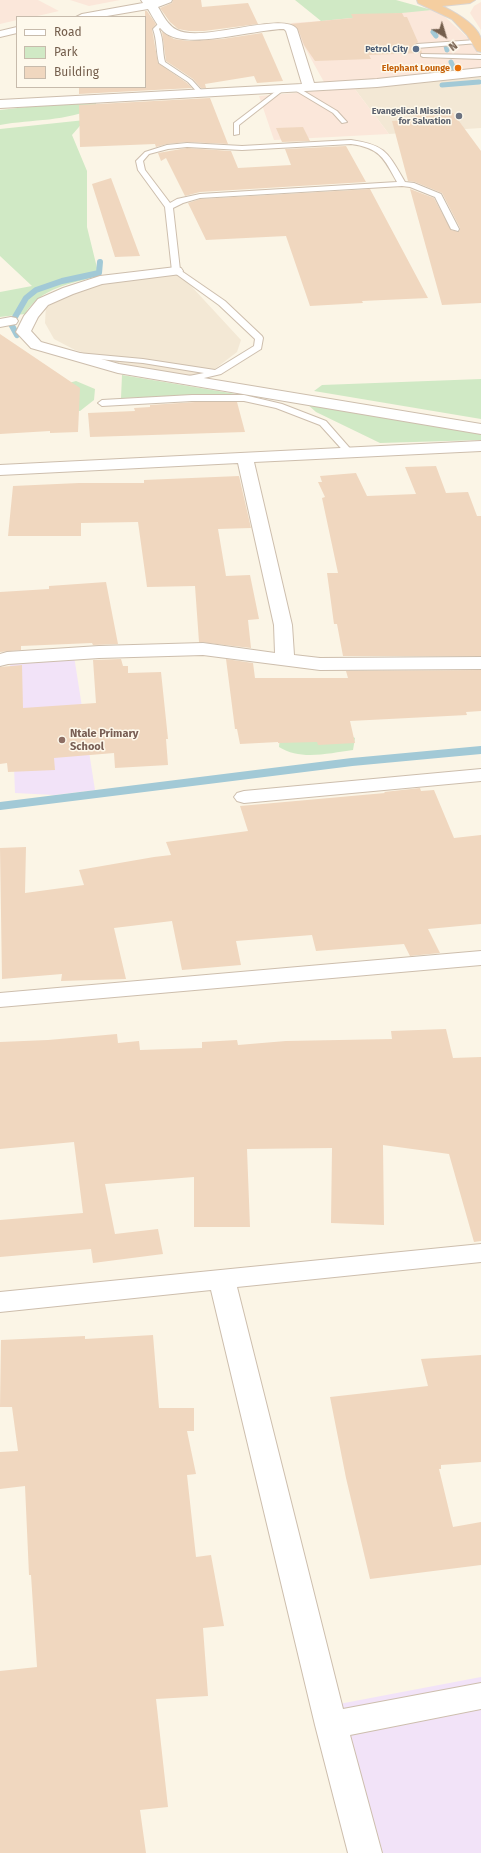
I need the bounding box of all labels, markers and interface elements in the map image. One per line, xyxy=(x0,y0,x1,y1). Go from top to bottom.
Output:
legend xyxy=(16,16,146,88)
north arrow xyxy=(425,16,465,56)
text: Road xyxy=(54,25,82,39)
text: N xyxy=(446,38,460,53)
place label: Petrol City xyxy=(365,44,408,54)
marker: Petrol City xyxy=(411,44,421,54)
text: Park xyxy=(54,45,78,59)
place label: Elephant Lounge xyxy=(382,63,450,73)
marker: Elephant Lounge xyxy=(453,63,463,73)
text: Building xyxy=(54,65,99,79)
place label: Evangelical Mission for Salvation xyxy=(372,106,451,127)
marker: Evangelical Mission for Salvation xyxy=(454,111,464,121)
place label: Ntale Primary School xyxy=(70,727,139,753)
marker: Ntale Primary School xyxy=(57,735,67,745)

